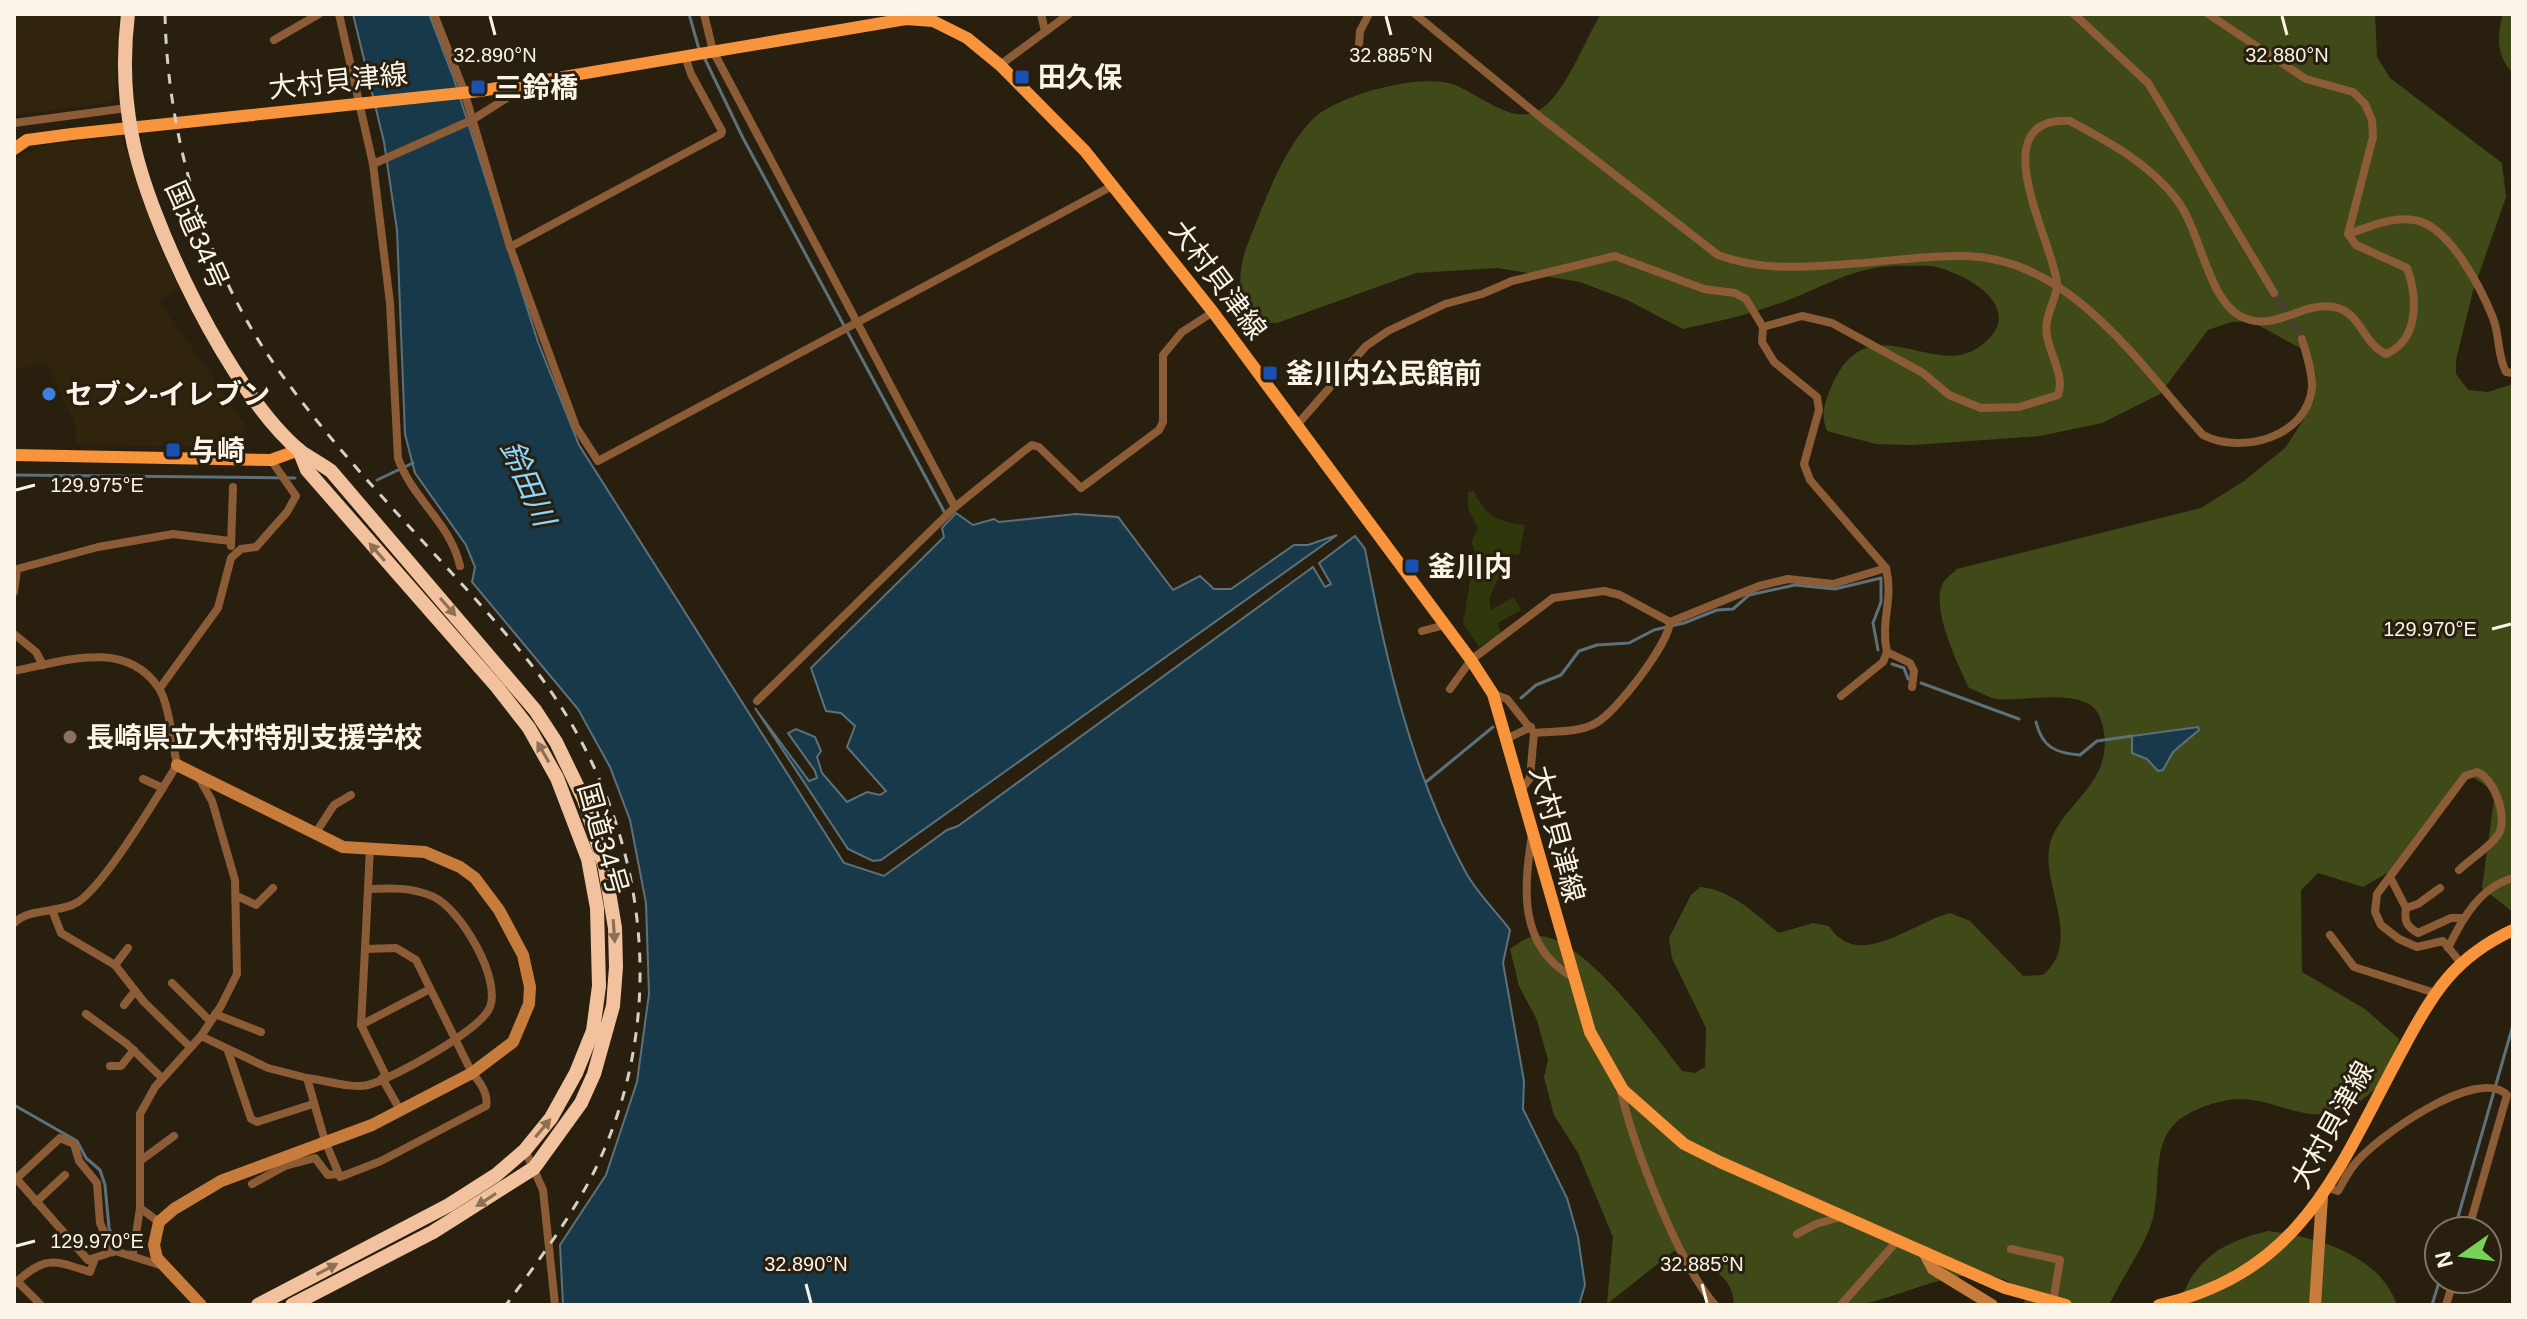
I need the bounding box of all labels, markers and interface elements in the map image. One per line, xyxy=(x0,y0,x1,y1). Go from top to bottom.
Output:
text: 32.890°N xyxy=(453,44,537,66)
text: 32.885°N xyxy=(1349,44,1433,66)
text: 32.880°N xyxy=(2245,44,2329,66)
street label: 大村貝津線 xyxy=(267,58,409,104)
place label: 田久保 xyxy=(1038,62,1123,93)
marker: 田久保 xyxy=(1013,68,1031,86)
place label: 三鈴橋 xyxy=(494,72,578,103)
marker: 三鈴橋 xyxy=(469,78,487,96)
street label: 国道34号 xyxy=(159,176,235,294)
street label: 大村貝津線 xyxy=(1163,215,1273,345)
place label: 釜川内公民館前 xyxy=(1286,358,1482,389)
marker: 釜川内公民館前 xyxy=(1261,364,1279,382)
place label: セブン-イレブン xyxy=(65,379,270,410)
marker: セブン-イレブン xyxy=(40,385,58,403)
place label: 与崎 xyxy=(189,435,245,466)
water label: 鈴田川 xyxy=(495,435,563,534)
marker: 与崎 xyxy=(164,441,182,459)
text: 129.975°E xyxy=(50,474,144,496)
one-way arrow xyxy=(369,542,386,562)
place label: 釜川内 xyxy=(1428,551,1512,582)
marker: 釜川内 xyxy=(1403,557,1421,575)
one-way arrow xyxy=(439,597,457,616)
text: 129.970°E xyxy=(2383,618,2477,640)
place label: 長崎県立大村特別支援学校 xyxy=(86,722,422,753)
marker: 長崎県立大村特別支援学校 xyxy=(61,728,79,746)
one-way arrow xyxy=(536,741,550,763)
street label: 大村貝津線 xyxy=(1524,762,1590,906)
street label: 国道34号 xyxy=(572,779,634,899)
one-way arrow xyxy=(608,919,621,944)
street label: 大村貝津線 xyxy=(2285,1056,2379,1194)
one-way arrow xyxy=(534,1118,551,1138)
one-way arrow xyxy=(476,1192,497,1207)
north arrow xyxy=(2423,1215,2503,1295)
text: 129.970°E xyxy=(50,1230,144,1252)
text: N xyxy=(2430,1249,2458,1270)
text: 32.890°N xyxy=(764,1253,848,1275)
text: 32.885°N xyxy=(1660,1253,1744,1275)
one-way arrow xyxy=(315,1262,338,1275)

